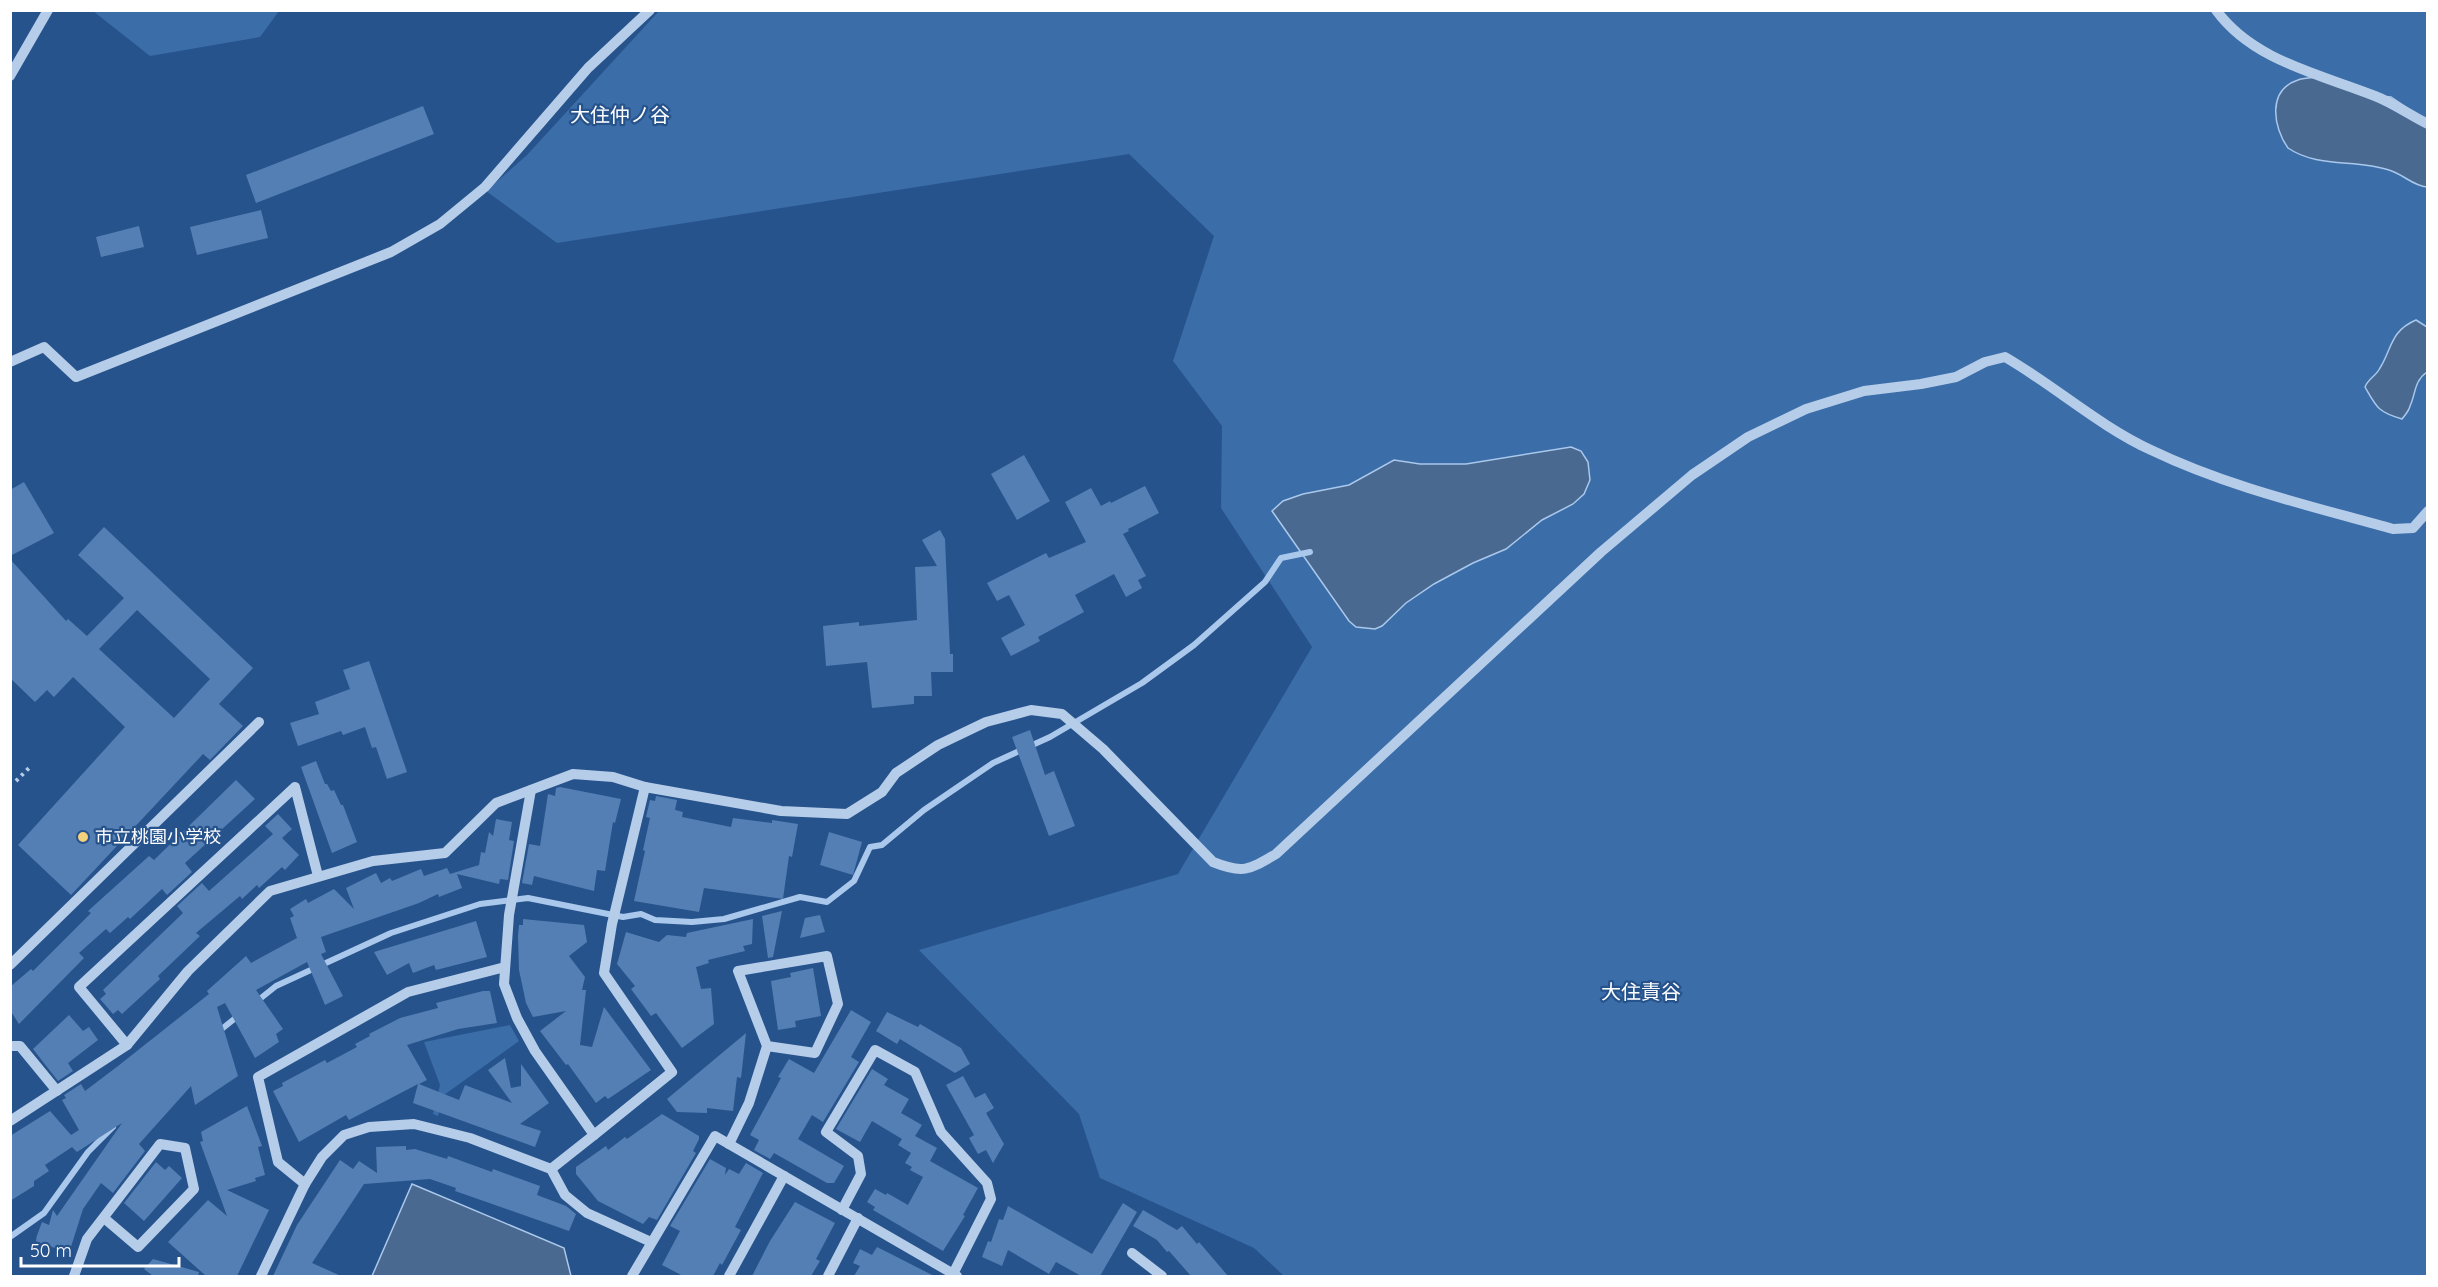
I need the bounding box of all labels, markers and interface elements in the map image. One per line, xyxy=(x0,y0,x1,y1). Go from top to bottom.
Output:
district label: 大住仲ノ谷 xyxy=(570,102,670,127)
place label: 市立桃園小学校 xyxy=(95,825,221,848)
marker: 市立桃園小学校 xyxy=(76,830,90,844)
district label: 大住責谷 xyxy=(1601,979,1681,1004)
scale bar xyxy=(21,1230,178,1268)
text: 50 m xyxy=(30,1239,72,1262)

